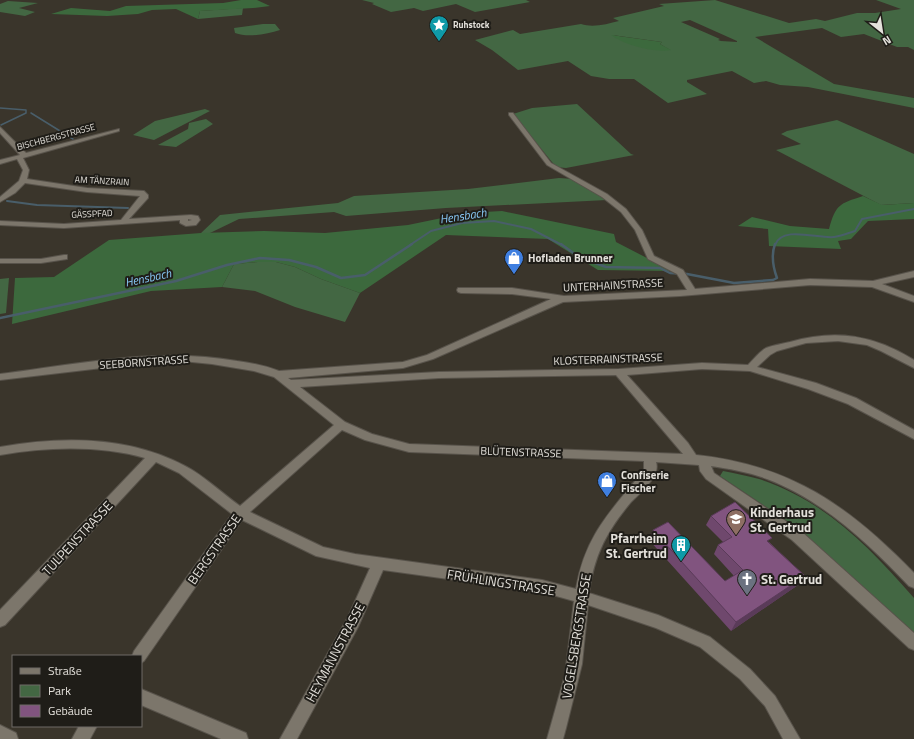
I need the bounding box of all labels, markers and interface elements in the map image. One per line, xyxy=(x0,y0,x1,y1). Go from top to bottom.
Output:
north arrow xyxy=(862,12,902,52)
place icon: Ruhstock xyxy=(428,14,450,42)
place label: Ruhstock xyxy=(453,18,490,31)
text: N xyxy=(880,32,894,49)
street label: BISCHBERGSTRASSE xyxy=(15,120,96,153)
street label: AM TÄNZRAIN xyxy=(74,173,130,188)
water label: Hensbach xyxy=(438,202,489,229)
street label: GÄSSPFAD xyxy=(71,206,113,221)
shop icon: Hofladen Brunner xyxy=(503,247,525,275)
place label: Hofladen Brunner xyxy=(528,250,613,266)
water label: Hensbach xyxy=(123,263,174,292)
street label: UNTERHAINSTRASSE xyxy=(563,274,663,296)
street label: KLOSTERRAINSTRASSE xyxy=(553,349,663,369)
street label: SEEBORNSTRASSE xyxy=(99,351,189,373)
street label: BLÜTENSTRASSE xyxy=(480,443,562,461)
place label: Confiserie Fischer xyxy=(621,467,669,496)
shop icon: Confiserie Fischer xyxy=(596,470,618,498)
street label: TULPENSTRASSE xyxy=(37,496,117,580)
place label: Kinderhaus St. Gertrud xyxy=(750,502,814,537)
school or university icon: Kinderhaus St. Gertrud xyxy=(725,508,747,536)
street label: BERGSTRASSE xyxy=(182,510,246,588)
place label: Pfarrheim St. Gertrud xyxy=(606,528,667,563)
building icon: Pfarrheim St. Gertrud xyxy=(670,534,692,562)
street label: FRÜHLINGSTRASSE xyxy=(446,564,556,600)
church icon: St. Gertrud xyxy=(736,568,758,596)
place label: St. Gertrud xyxy=(761,569,822,589)
street label: VOGELSBERGSTRASSE xyxy=(556,572,596,700)
street label: HEYMANNSTRASSE xyxy=(300,599,370,705)
legend xyxy=(12,655,142,727)
text: Straße xyxy=(48,661,82,680)
text: Park xyxy=(48,681,71,700)
text: Gebäude xyxy=(48,701,93,720)

